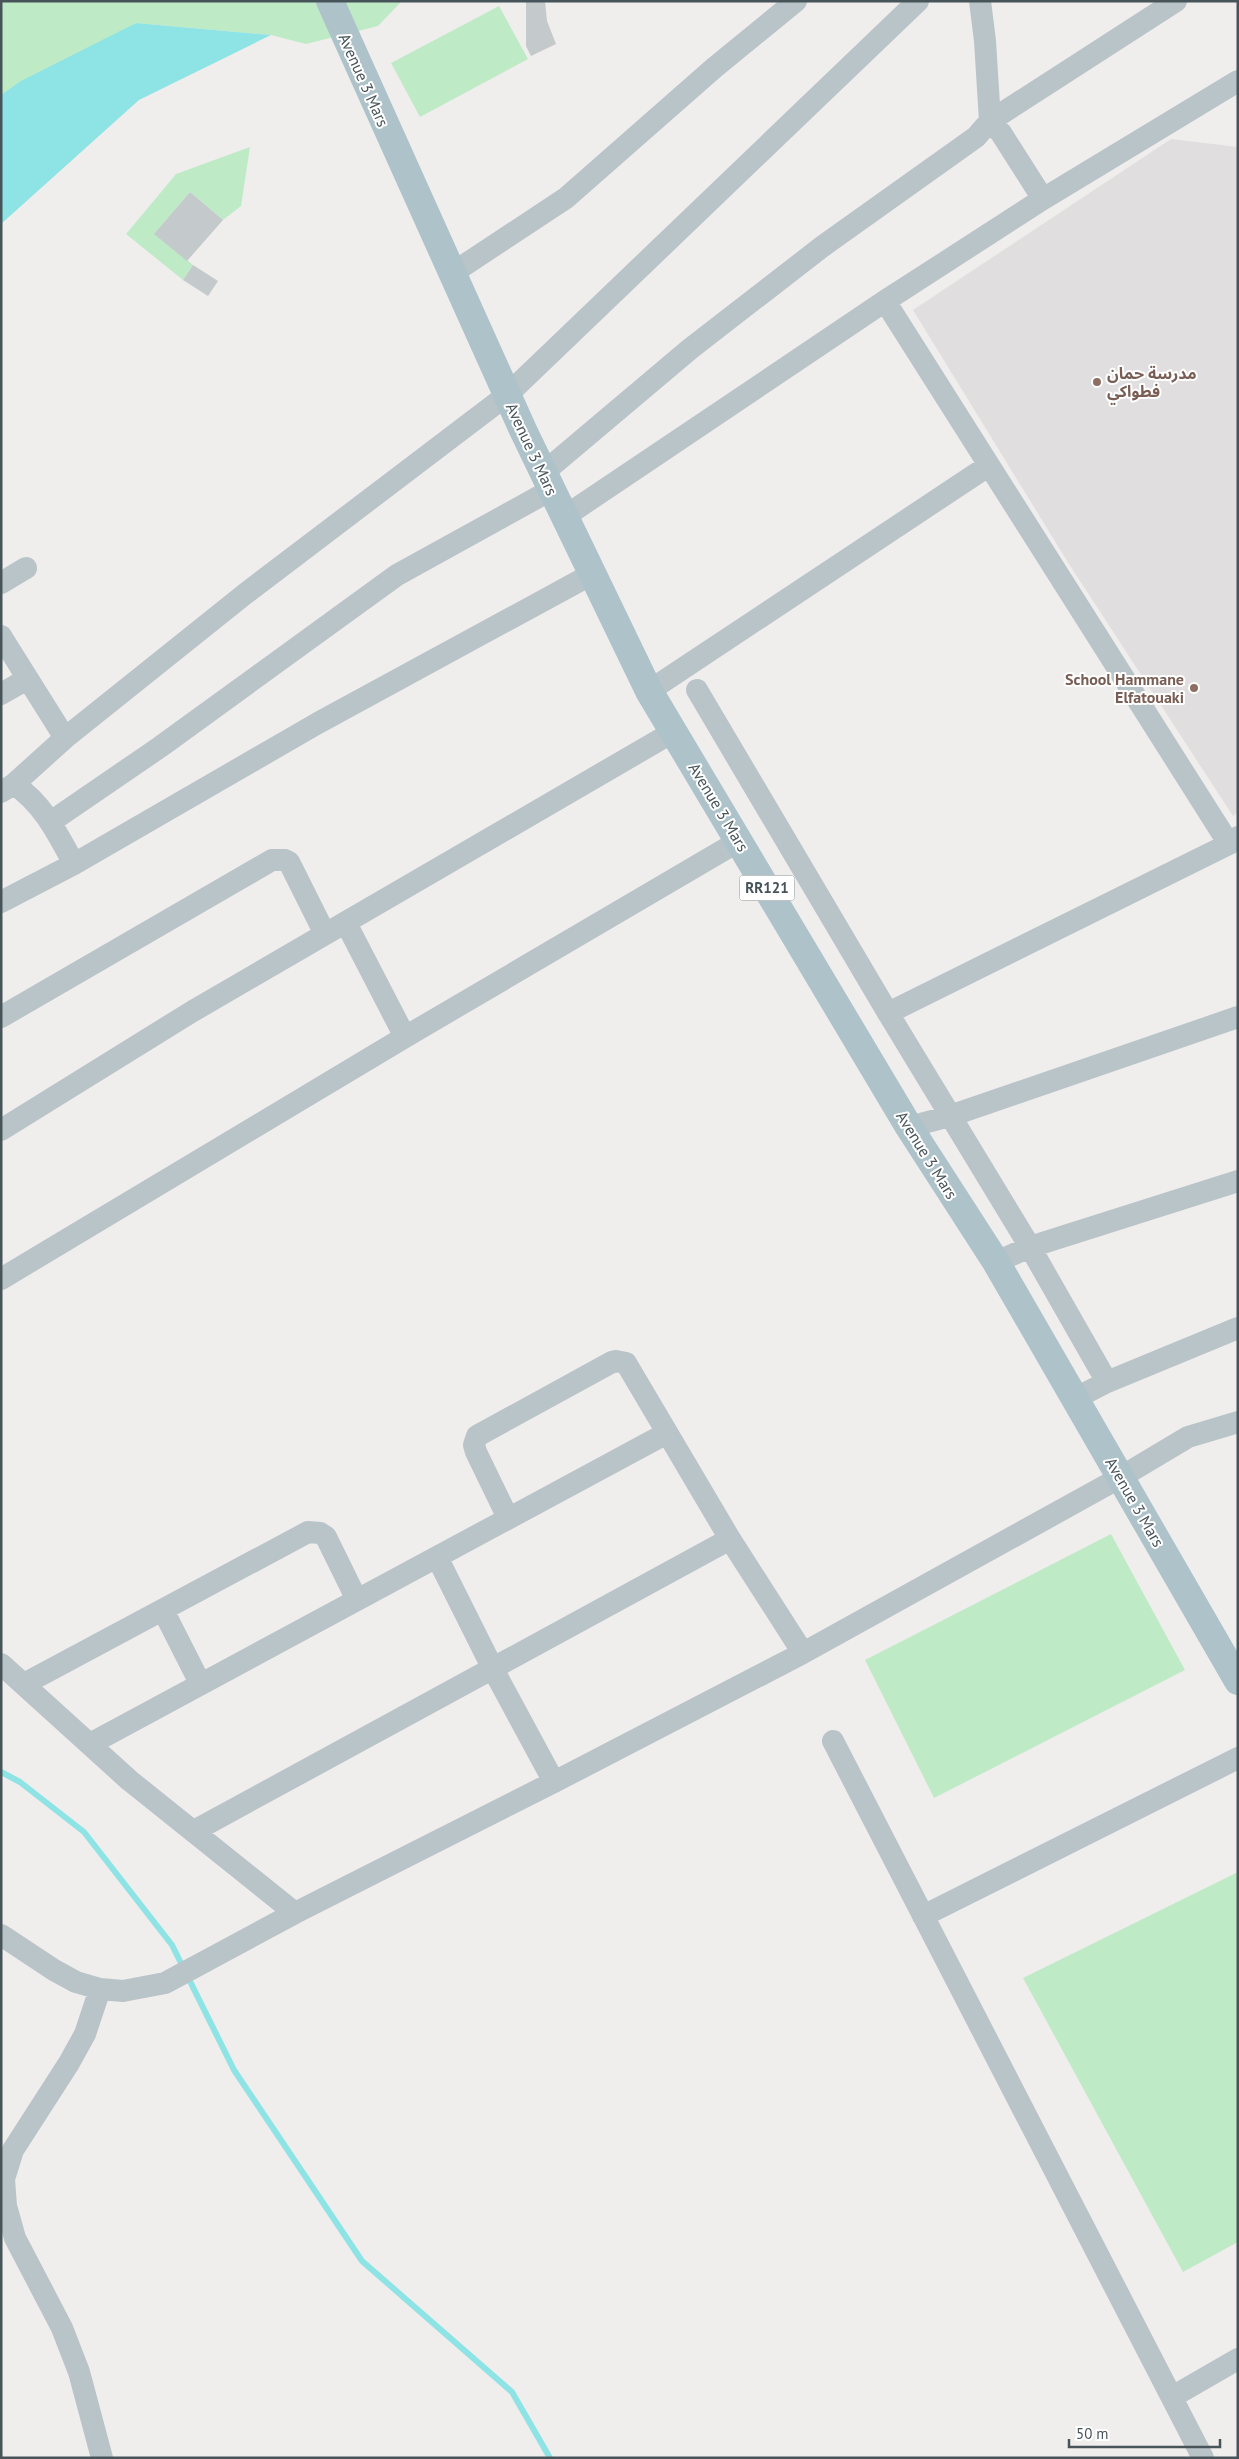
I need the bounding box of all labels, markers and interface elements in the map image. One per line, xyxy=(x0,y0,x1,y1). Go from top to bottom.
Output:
street label: Avenue 3 Mars xyxy=(335,30,394,130)
place label: مدرسة حمان فطواكي xyxy=(1107,363,1197,405)
marker: مدرسة حمان فطواكي xyxy=(1091,376,1103,388)
street label: Avenue 3 Mars xyxy=(502,399,562,499)
place label: School Hammane Elfatouaki xyxy=(1065,669,1184,707)
marker: School Hammane Elfatouaki xyxy=(1188,682,1200,694)
street label: Avenue 3 Mars xyxy=(685,759,753,855)
road number: RR121 xyxy=(740,876,794,900)
street label: Avenue 3 Mars xyxy=(892,1107,962,1203)
street label: Avenue 3 Mars xyxy=(1101,1454,1169,1551)
scale bar xyxy=(1069,2416,1220,2448)
text: 50 m xyxy=(1076,2424,1109,2443)

